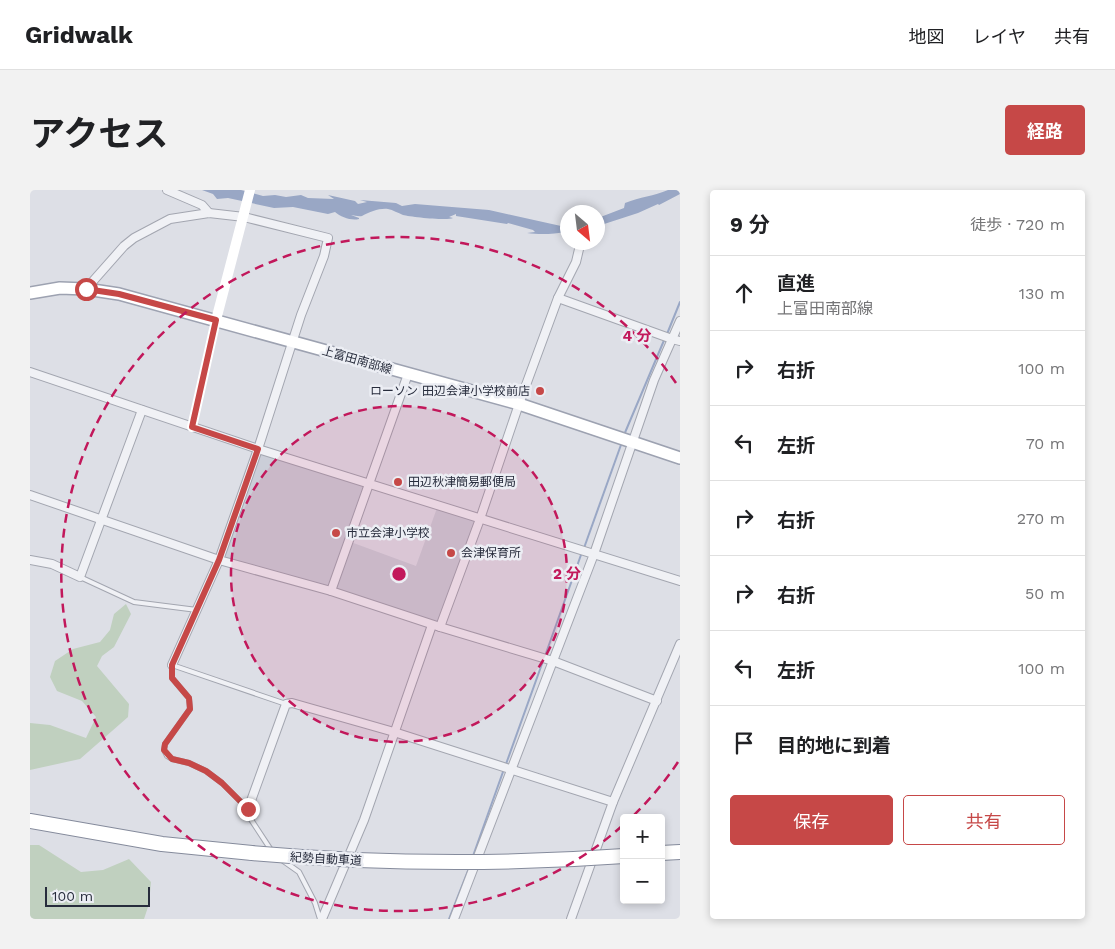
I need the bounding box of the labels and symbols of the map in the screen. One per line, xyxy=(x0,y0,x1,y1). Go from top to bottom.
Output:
north arrow xyxy=(560,205,605,250)
route start xyxy=(75,278,98,301)
text: 4 分 xyxy=(623,327,651,345)
street label: 上富田南部線 xyxy=(320,343,394,377)
place label: ローソン 田辺会津小学校前店 xyxy=(370,384,530,398)
marker: ローソン 田辺会津小学校前店 xyxy=(534,385,546,397)
place label: 田辺秋津簡易郵便局 xyxy=(408,475,516,489)
marker: 田辺秋津簡易郵便局 xyxy=(392,476,404,488)
place label: 市立会津小学校 xyxy=(346,526,430,540)
marker: 市立会津小学校 xyxy=(330,527,342,539)
place label: 会津保育所 xyxy=(461,546,521,560)
marker: 会津保育所 xyxy=(445,547,457,559)
centre of rings xyxy=(390,565,408,583)
text: 2 分 xyxy=(553,565,581,583)
route end xyxy=(237,798,260,821)
street label: 紀勢自動車道 xyxy=(290,850,362,868)
scale bar xyxy=(45,884,150,907)

